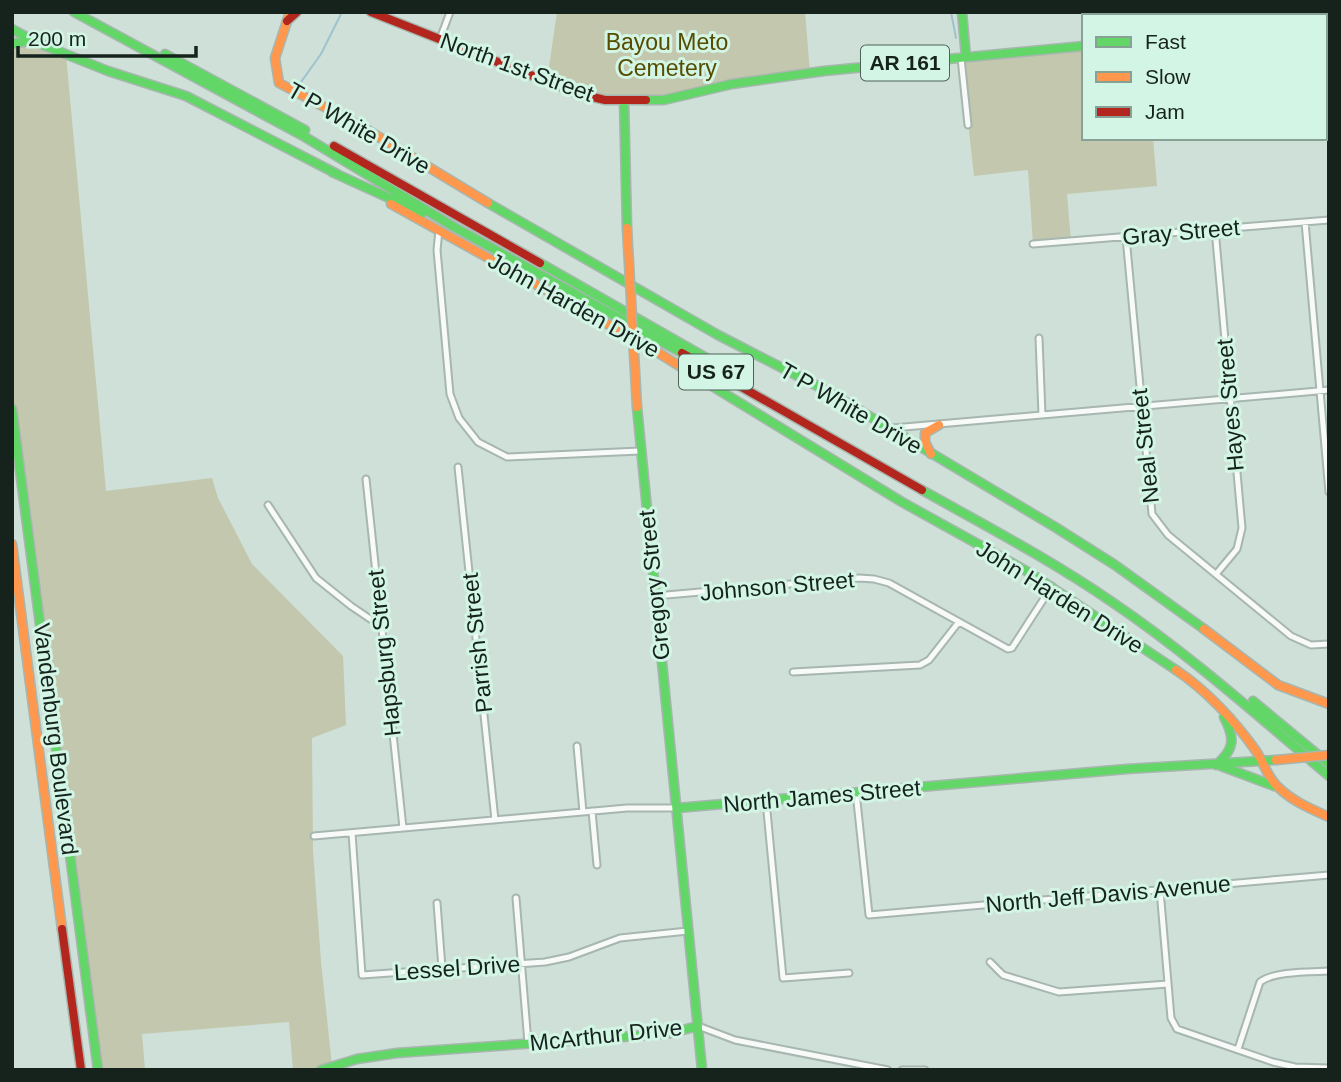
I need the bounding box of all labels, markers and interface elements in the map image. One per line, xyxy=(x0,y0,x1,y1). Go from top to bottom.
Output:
scale bar xyxy=(18,14,196,58)
legend xyxy=(1082,14,1327,140)
text: 200 m xyxy=(28,27,86,50)
street label: North 1st Street xyxy=(437,27,598,107)
park label: Bayou Meto Cemetery xyxy=(606,29,728,81)
text: Fast xyxy=(1145,30,1186,53)
road number: AR 161 xyxy=(861,46,949,80)
text: Slow xyxy=(1145,65,1191,88)
street label: T P White Drive xyxy=(283,77,435,179)
text: Jam xyxy=(1145,100,1185,123)
street label: Gray Street xyxy=(1121,214,1241,250)
street label: John Harden Drive xyxy=(484,247,664,363)
street label: Hayes Street xyxy=(1211,337,1249,472)
road number: US 67 xyxy=(679,354,753,390)
street label: T P White Drive xyxy=(775,357,927,459)
street label: Neal Street xyxy=(1126,387,1164,505)
street label: Gregory Street xyxy=(633,508,675,661)
street label: John Harden Drive xyxy=(972,535,1148,659)
street label: Johnson Street xyxy=(699,566,856,606)
street label: Hapsburg Street xyxy=(362,568,406,738)
street label: Parrish Street xyxy=(457,571,497,714)
street label: Vandenburg Boulevard xyxy=(29,621,83,857)
street label: North James Street xyxy=(722,774,922,818)
street label: North Jeff Davis Avenue xyxy=(984,870,1232,918)
street label: Lessel Drive xyxy=(393,951,521,985)
street label: McArthur Drive xyxy=(528,1014,684,1056)

